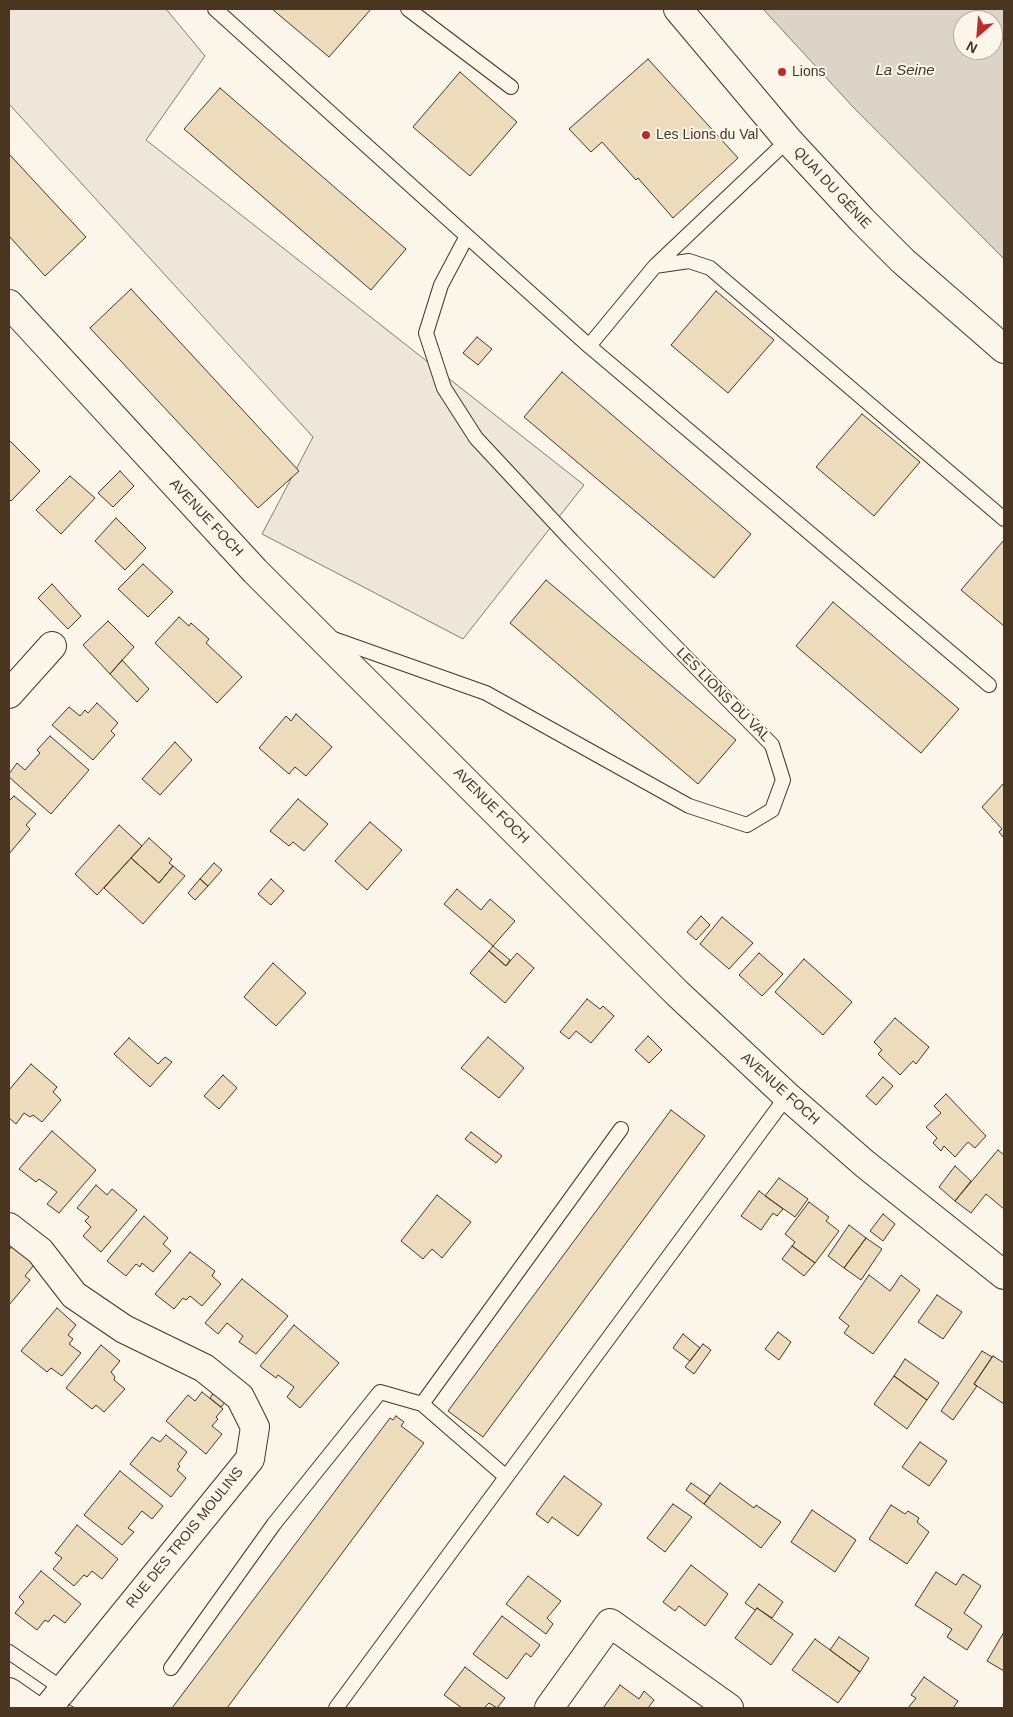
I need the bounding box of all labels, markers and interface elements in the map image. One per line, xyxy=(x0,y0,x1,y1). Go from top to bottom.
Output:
north arrow xyxy=(953,10,1003,60)
text: N xyxy=(964,38,980,57)
water label: La Seine xyxy=(875,62,935,80)
place label: Lions xyxy=(792,64,825,80)
marker: Lions xyxy=(776,66,788,78)
place label: Les Lions du Val xyxy=(656,127,758,143)
marker: Les Lions du Val xyxy=(640,129,652,141)
street label: QUAI DU GÉNIE xyxy=(790,144,874,232)
street label: AVENUE FOCH xyxy=(166,476,246,560)
street label: LES LIONS DU VAL xyxy=(673,645,773,745)
street label: AVENUE FOCH xyxy=(450,765,532,847)
street label: AVENUE FOCH xyxy=(737,1049,823,1129)
street label: RUE DES TROIS MOULINS xyxy=(123,1464,247,1612)

